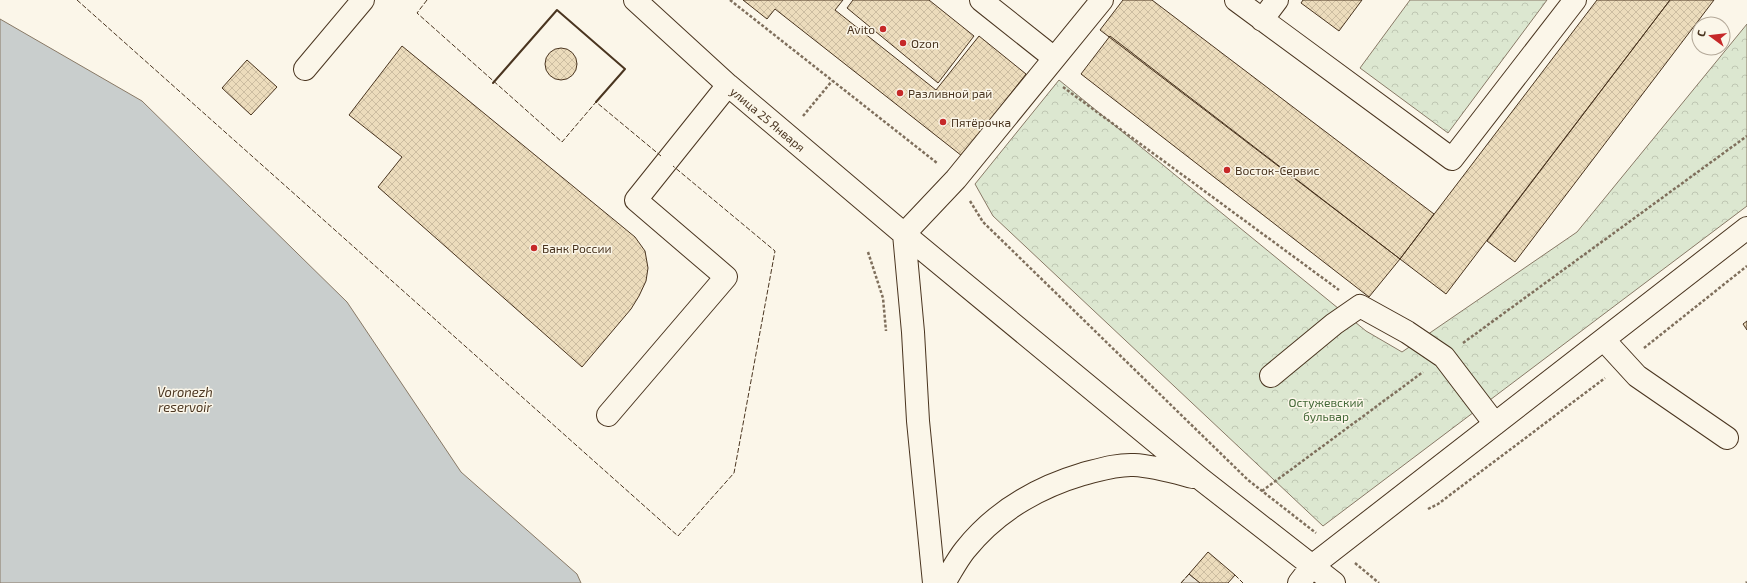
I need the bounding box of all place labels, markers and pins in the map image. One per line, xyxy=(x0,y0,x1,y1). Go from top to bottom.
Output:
place label: Avito xyxy=(847,22,875,36)
marker: Avito xyxy=(878,24,888,34)
place label: Ozon xyxy=(911,36,939,50)
marker: Ozon xyxy=(898,38,908,48)
place label: Разливной рай xyxy=(908,86,992,100)
marker: Разливной рай xyxy=(895,88,905,98)
place label: Пятёрочка xyxy=(951,115,1011,129)
marker: Пятёрочка xyxy=(938,117,948,127)
place label: Восток-Сервис xyxy=(1235,163,1319,177)
marker: Восток-Сервис xyxy=(1222,165,1232,175)
place label: Банк России xyxy=(542,241,612,255)
marker: Банк России xyxy=(529,243,539,253)

